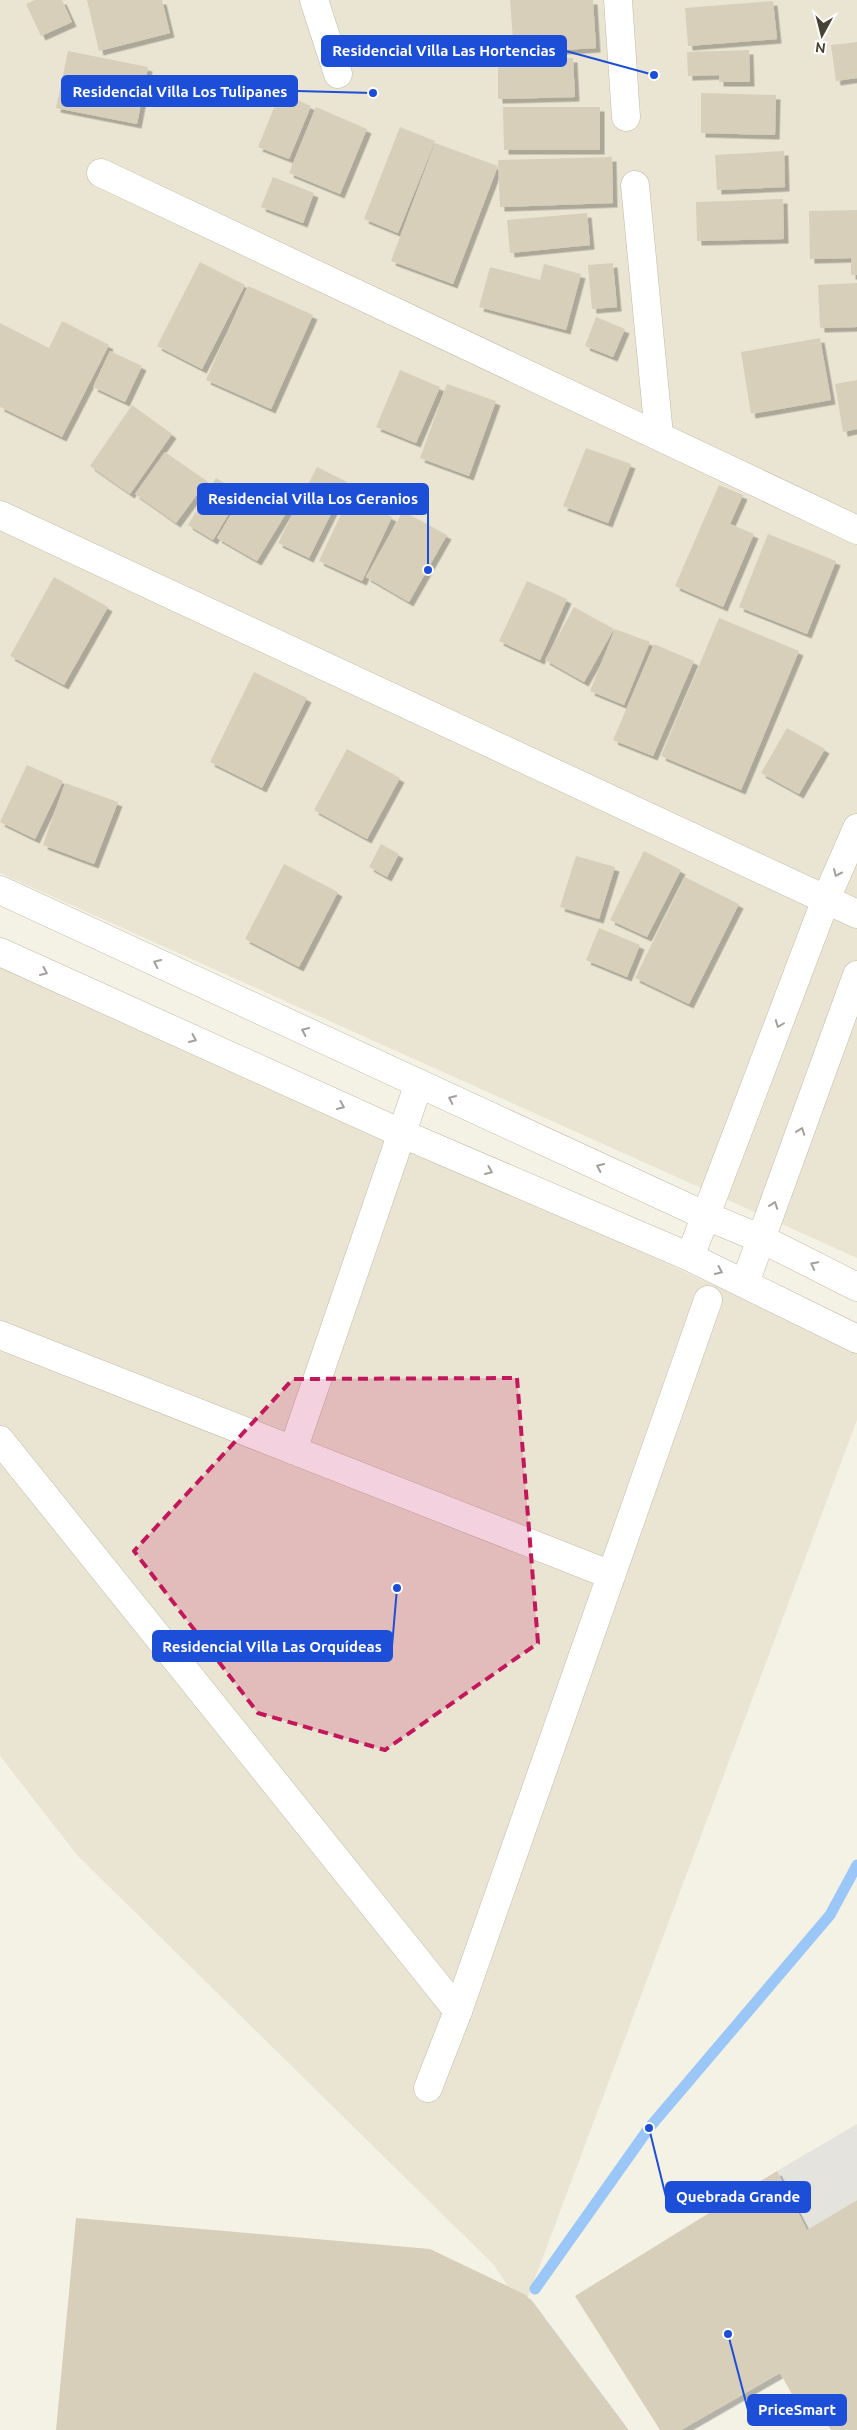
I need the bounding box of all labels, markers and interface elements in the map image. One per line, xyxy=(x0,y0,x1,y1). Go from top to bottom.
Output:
north arrow xyxy=(797,10,847,60)
callout: Residencial Villa Las Hortencias xyxy=(322,36,566,66)
text: N xyxy=(814,39,827,56)
text: Residencial Villa Las Hortencias xyxy=(332,42,556,59)
callout: Residencial Villa Los Tulipanes xyxy=(62,76,297,106)
text: Residencial Villa Los Tulipanes xyxy=(73,83,287,100)
callout: Residencial Villa Los Geranios xyxy=(198,484,428,514)
text: Residencial Villa Los Geranios xyxy=(208,490,418,507)
one-way arrow xyxy=(833,868,844,877)
one-way arrow xyxy=(153,958,162,969)
one-way arrow xyxy=(39,966,48,976)
one-way arrow xyxy=(775,1019,785,1028)
one-way arrow xyxy=(301,1026,310,1037)
one-way arrow xyxy=(188,1032,197,1043)
one-way arrow xyxy=(448,1094,457,1105)
one-way arrow xyxy=(336,1099,345,1110)
one-way arrow xyxy=(795,1127,805,1136)
one-way arrow xyxy=(596,1162,605,1173)
one-way arrow xyxy=(484,1165,493,1175)
one-way arrow xyxy=(768,1201,778,1209)
one-way arrow xyxy=(810,1261,819,1271)
one-way arrow xyxy=(714,1265,723,1275)
callout: Residencial Villa Las Orquídeas xyxy=(153,1631,392,1661)
text: Residencial Villa Las Orquídeas xyxy=(162,1638,382,1655)
callout: Quebrada Grande xyxy=(666,2182,810,2212)
text: Quebrada Grande xyxy=(676,2188,800,2205)
callout: PriceSmart xyxy=(748,2395,846,2425)
text: PriceSmart xyxy=(758,2401,836,2418)

